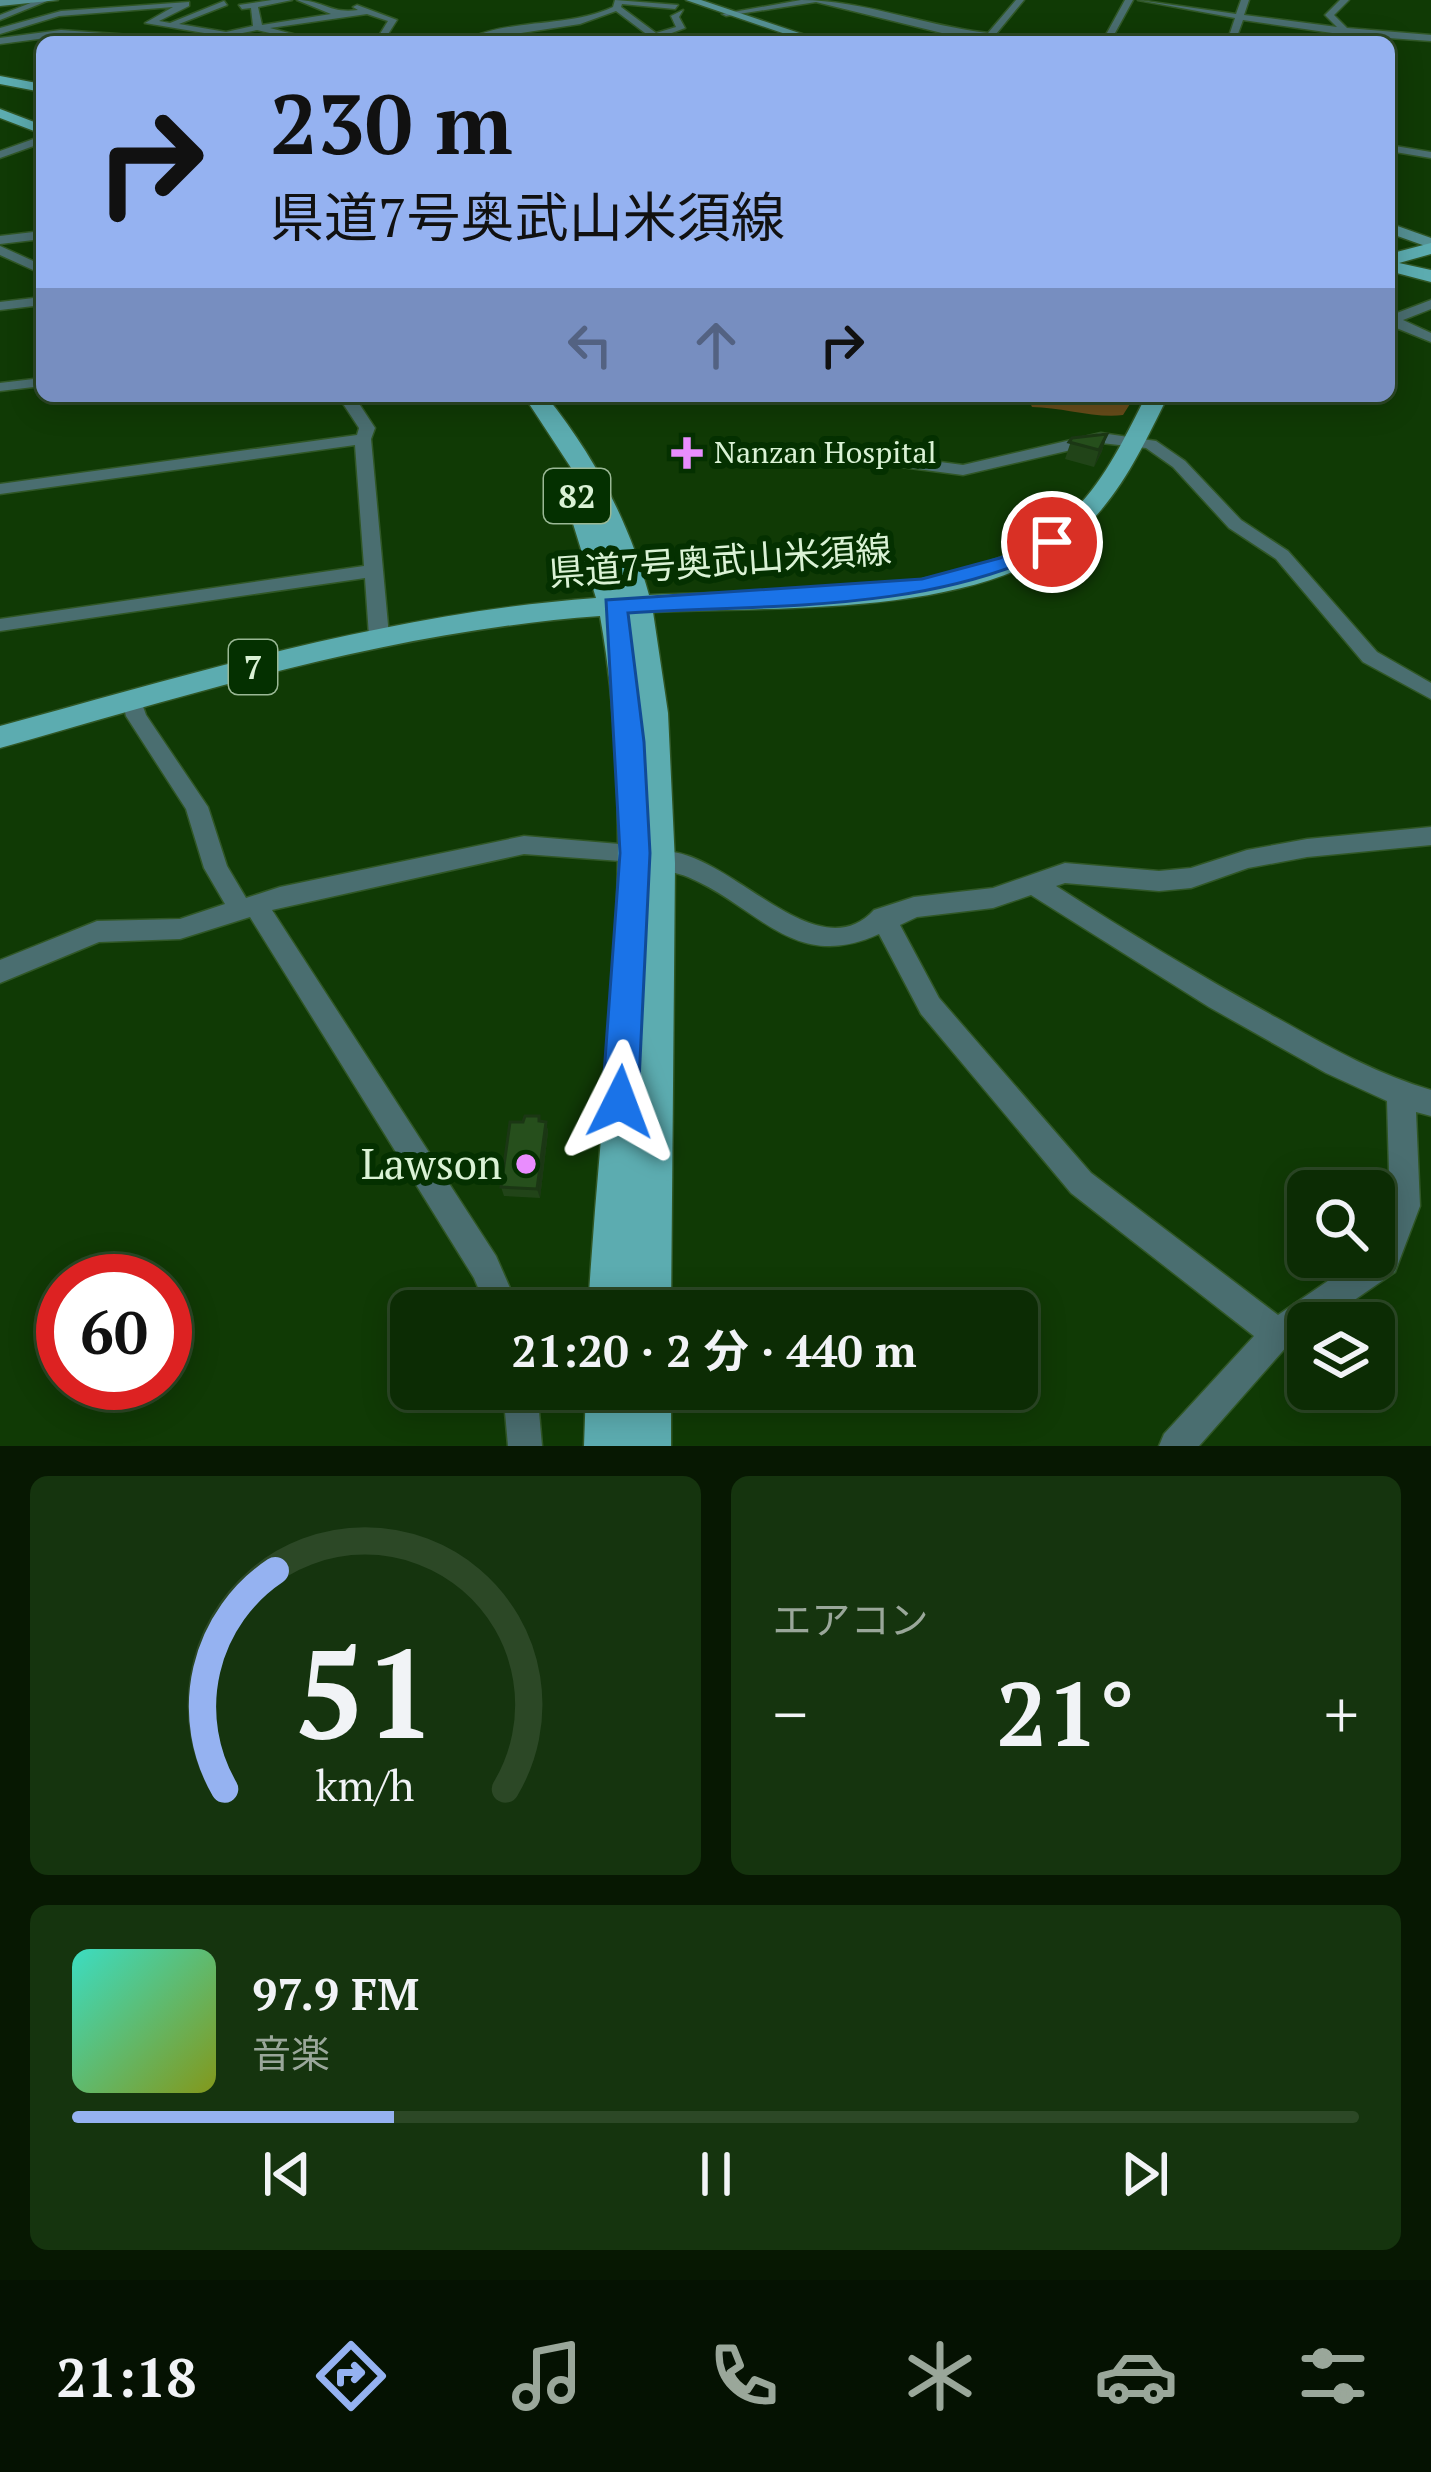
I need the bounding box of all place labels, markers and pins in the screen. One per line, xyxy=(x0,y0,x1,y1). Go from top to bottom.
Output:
place label: Nanzan Hospital xyxy=(714,432,937,472)
marker: Nanzan Hospital xyxy=(671,437,703,469)
pin xyxy=(1001,491,1103,593)
place label: Lawson xyxy=(361,1135,502,1191)
marker: Lawson xyxy=(513,1151,539,1177)

